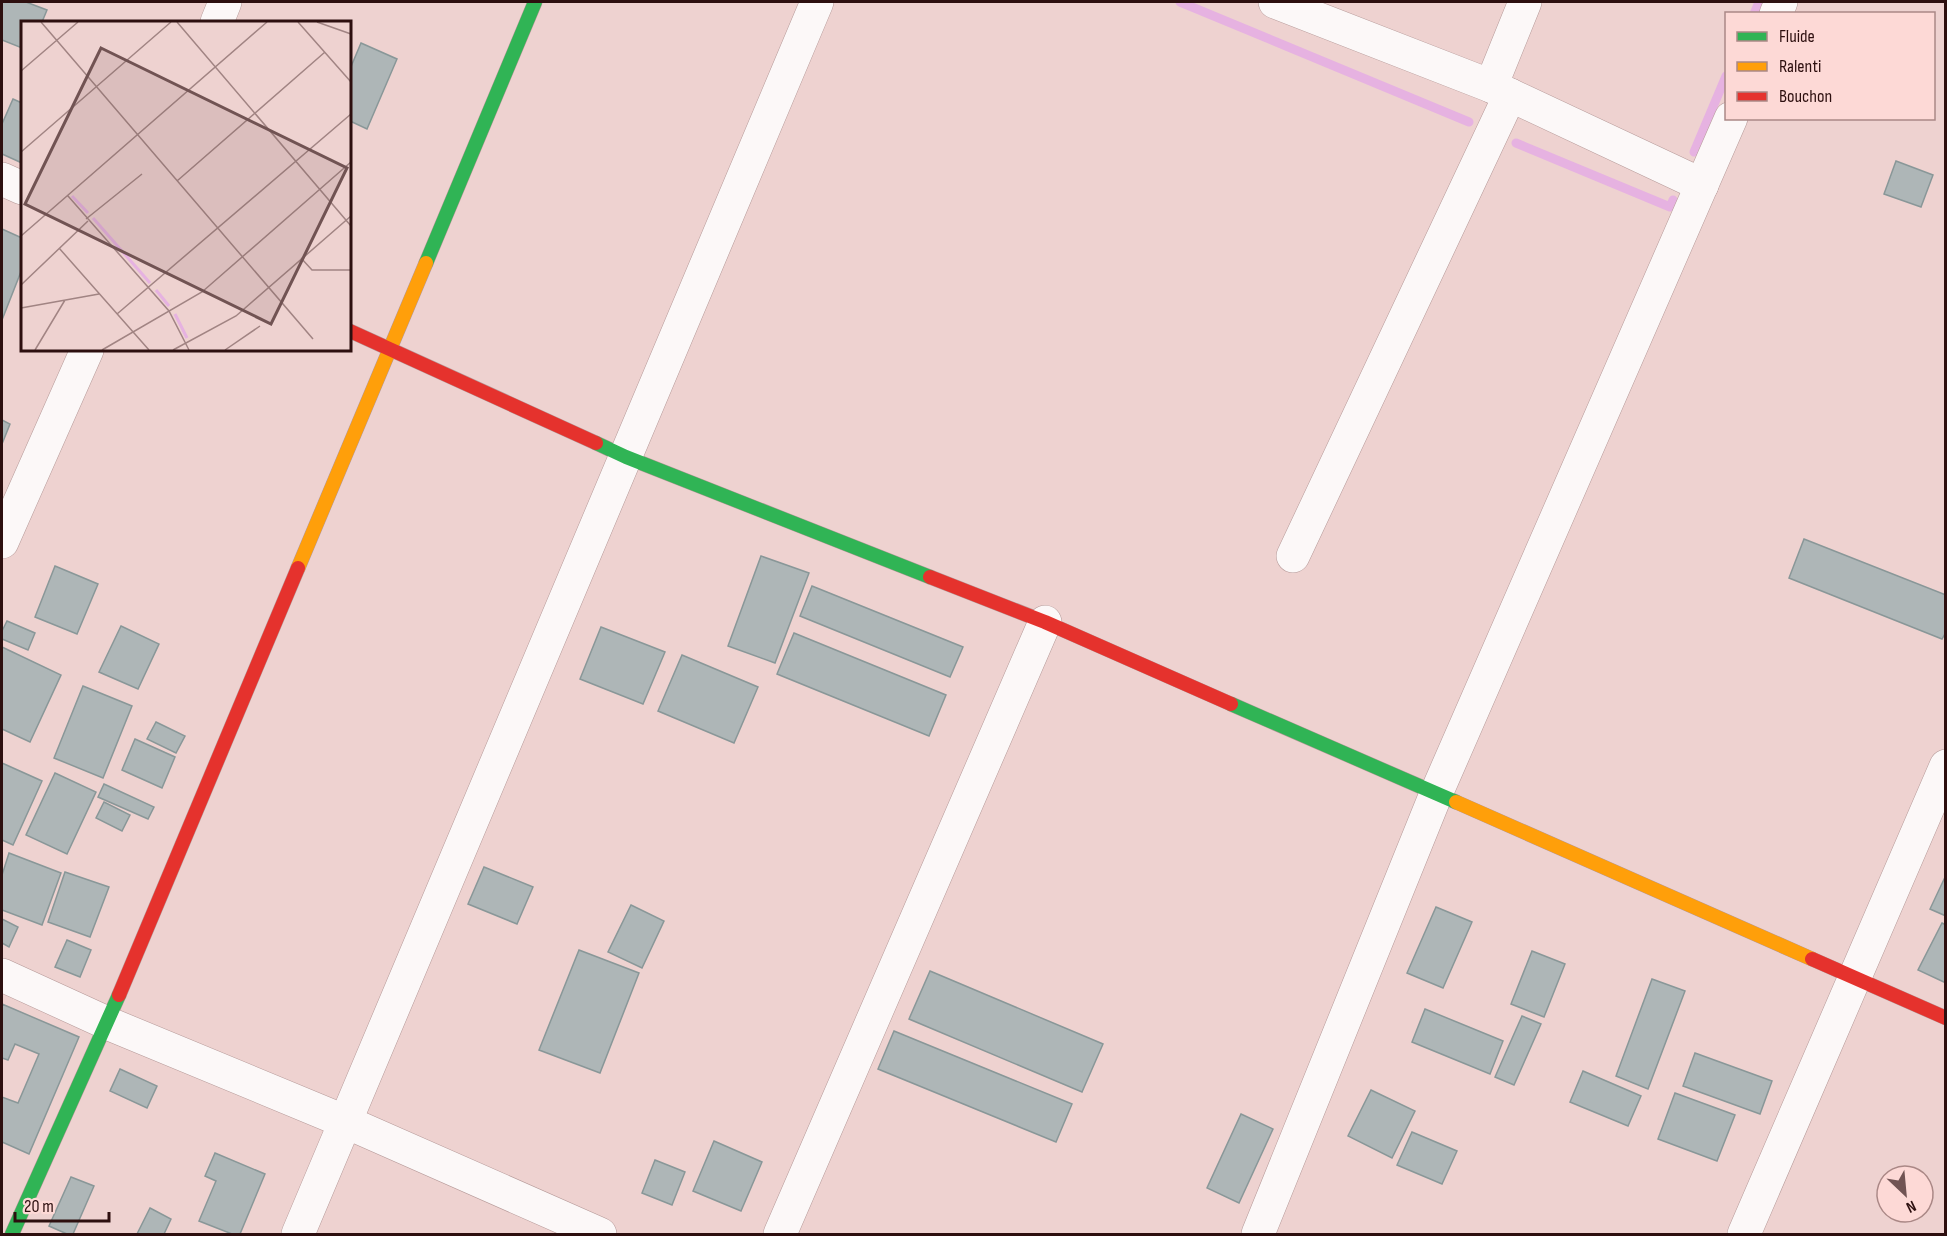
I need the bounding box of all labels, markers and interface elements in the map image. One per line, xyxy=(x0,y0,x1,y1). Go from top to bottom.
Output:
legend xyxy=(1725,12,1935,120)
inset map xyxy=(21,21,351,351)
text: Fluide xyxy=(1779,26,1815,47)
text: Ralenti xyxy=(1779,56,1821,77)
text: Bouchon xyxy=(1779,86,1832,107)
north arrow xyxy=(1875,1164,1935,1224)
scale bar xyxy=(15,1185,110,1223)
text: 20 m xyxy=(24,1196,54,1217)
text: N xyxy=(1903,1196,1919,1217)

